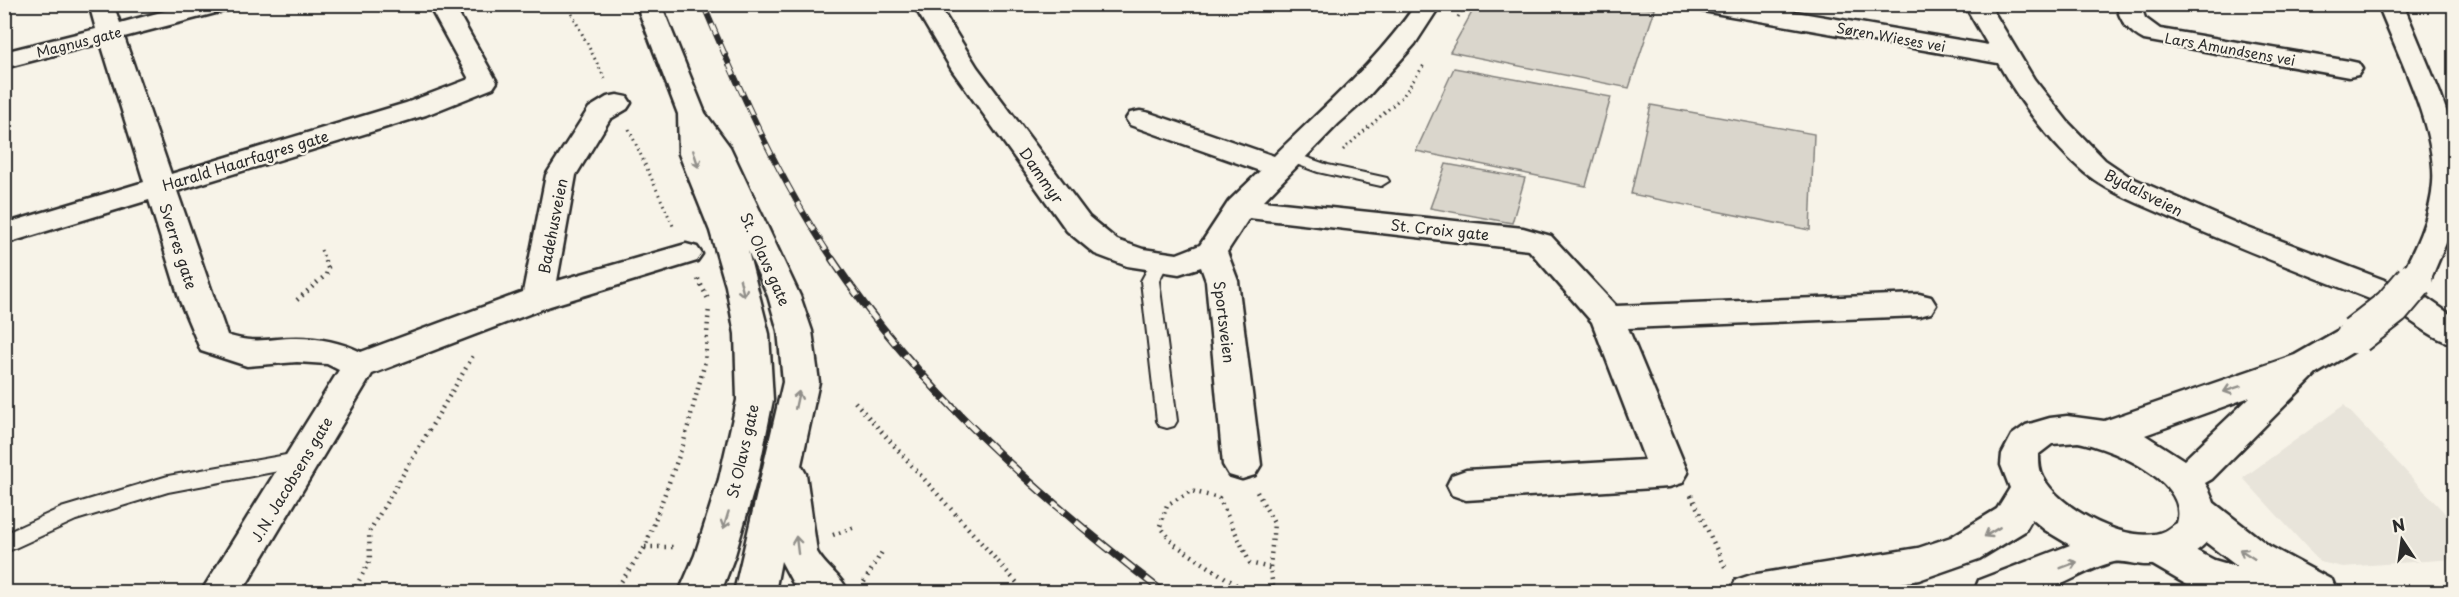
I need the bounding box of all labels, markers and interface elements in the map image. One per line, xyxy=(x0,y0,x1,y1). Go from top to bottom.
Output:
street label: Søren Wieses vei xyxy=(1835,17,1947,57)
street label: Magnus gate xyxy=(34,21,124,63)
street label: Lars Amundsens vei xyxy=(2163,27,2297,71)
street label: Harald Haarfagres gate xyxy=(159,124,331,196)
street label: Dammyr xyxy=(1014,142,1070,208)
one-way arrow xyxy=(692,149,703,168)
street label: Bydalsveien xyxy=(2101,162,2187,222)
street label: Badehusveien xyxy=(531,176,573,276)
street label: Sverres gate xyxy=(154,200,204,292)
street label: St. Olavs gate xyxy=(735,209,797,309)
street label: St. Croix gate xyxy=(1390,212,1490,246)
one-way arrow xyxy=(737,278,748,297)
street label: Sportsveien xyxy=(1209,280,1241,364)
one-way arrow xyxy=(2223,385,2242,396)
one-way arrow xyxy=(792,390,804,409)
street label: St Olavs gate xyxy=(720,402,764,500)
street label: J.N. Jacobsens gate xyxy=(244,412,338,546)
one-way arrow xyxy=(720,510,731,529)
north arrow xyxy=(2372,510,2432,570)
text: N xyxy=(2390,511,2407,538)
one-way arrow xyxy=(1984,527,2001,539)
one-way arrow xyxy=(791,536,802,556)
one-way arrow xyxy=(2240,548,2256,560)
one-way arrow xyxy=(2059,558,2077,569)

